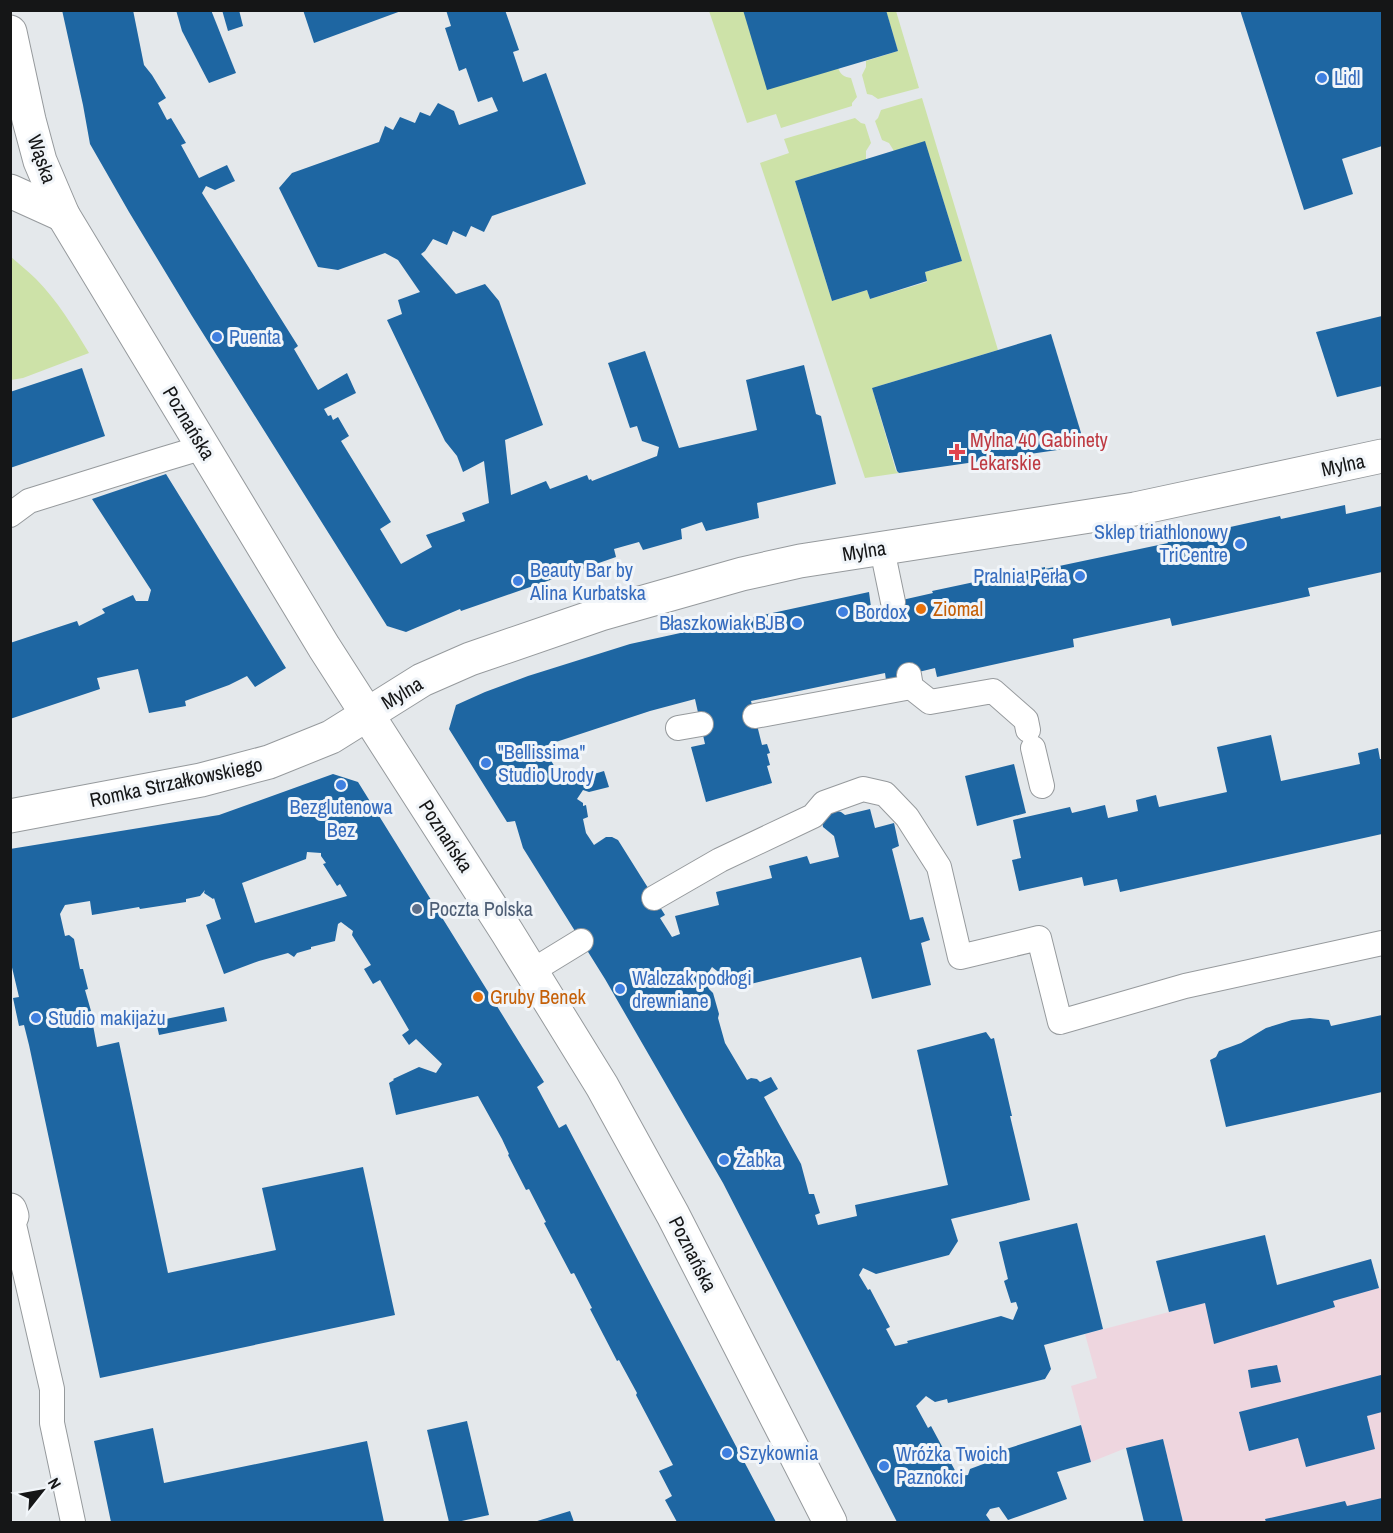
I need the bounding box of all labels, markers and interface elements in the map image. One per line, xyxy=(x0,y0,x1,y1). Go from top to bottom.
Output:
place label: Lidl xyxy=(1334,64,1360,91)
marker: Lidl xyxy=(1315,71,1329,85)
street label: Wąska xyxy=(22,131,63,187)
place label: Puenta xyxy=(229,323,281,350)
marker: Puenta xyxy=(210,330,224,344)
street label: Poznańska xyxy=(157,381,222,464)
place label: Mylna 40 Gabinety Lekarskie xyxy=(970,426,1108,476)
marker: Mylna 40 Gabinety Lekarskie xyxy=(948,443,966,461)
street label: Mylna xyxy=(1319,447,1367,482)
place label: Sklep triathlonowy TriCentre xyxy=(1094,518,1229,568)
street label: Mylna xyxy=(840,534,888,567)
marker: Sklep triathlonowy TriCentre xyxy=(1233,537,1247,551)
place label: Beauty Bar by Alina Kurbatska xyxy=(529,556,646,606)
place label: Pralnia Perła xyxy=(973,562,1068,589)
marker: Pralnia Perła xyxy=(1073,569,1087,583)
marker: Beauty Bar by Alina Kurbatska xyxy=(511,574,525,588)
place label: Ziomal xyxy=(933,595,983,622)
place label: Bordox xyxy=(855,598,908,625)
marker: Ziomal xyxy=(914,602,928,616)
marker: Bordox xyxy=(836,605,850,619)
place label: Błaszkowiak BJB xyxy=(659,609,785,636)
marker: Błaszkowiak BJB xyxy=(790,616,804,630)
street label: Mylna xyxy=(376,670,427,715)
place label: "Bellissima" Studio Urody xyxy=(498,738,595,788)
street label: Romka Strzałkowskiego xyxy=(87,750,265,813)
marker: "Bellissima" Studio Urody xyxy=(479,756,493,770)
marker: Bezglutenowa Bez xyxy=(334,778,348,792)
place label: Bezglutenowa Bez xyxy=(289,793,393,843)
street label: Poznańska xyxy=(413,794,480,877)
place label: Poczta Polska xyxy=(429,895,533,922)
marker: Poczta Polska xyxy=(410,902,424,916)
place label: Walczak podłogi drewniane xyxy=(632,964,752,1014)
marker: Walczak podłogi drewniane xyxy=(613,982,627,996)
place label: Gruby Benek xyxy=(490,983,587,1010)
marker: Gruby Benek xyxy=(471,990,485,1004)
place label: Studio makijażu xyxy=(48,1004,166,1031)
marker: Studio makijażu xyxy=(29,1011,43,1025)
place label: Żabka xyxy=(736,1146,782,1173)
marker: Żabka xyxy=(717,1153,731,1167)
street label: Poznańska xyxy=(663,1211,724,1296)
place label: Szykownia xyxy=(739,1439,818,1466)
place label: Wróżka Twoich Paznokci xyxy=(896,1440,1008,1490)
marker: Szykownia xyxy=(720,1446,734,1460)
marker: Wróżka Twoich Paznokci xyxy=(877,1459,891,1473)
north arrow xyxy=(12,1461,72,1521)
text: N xyxy=(43,1474,67,1493)

